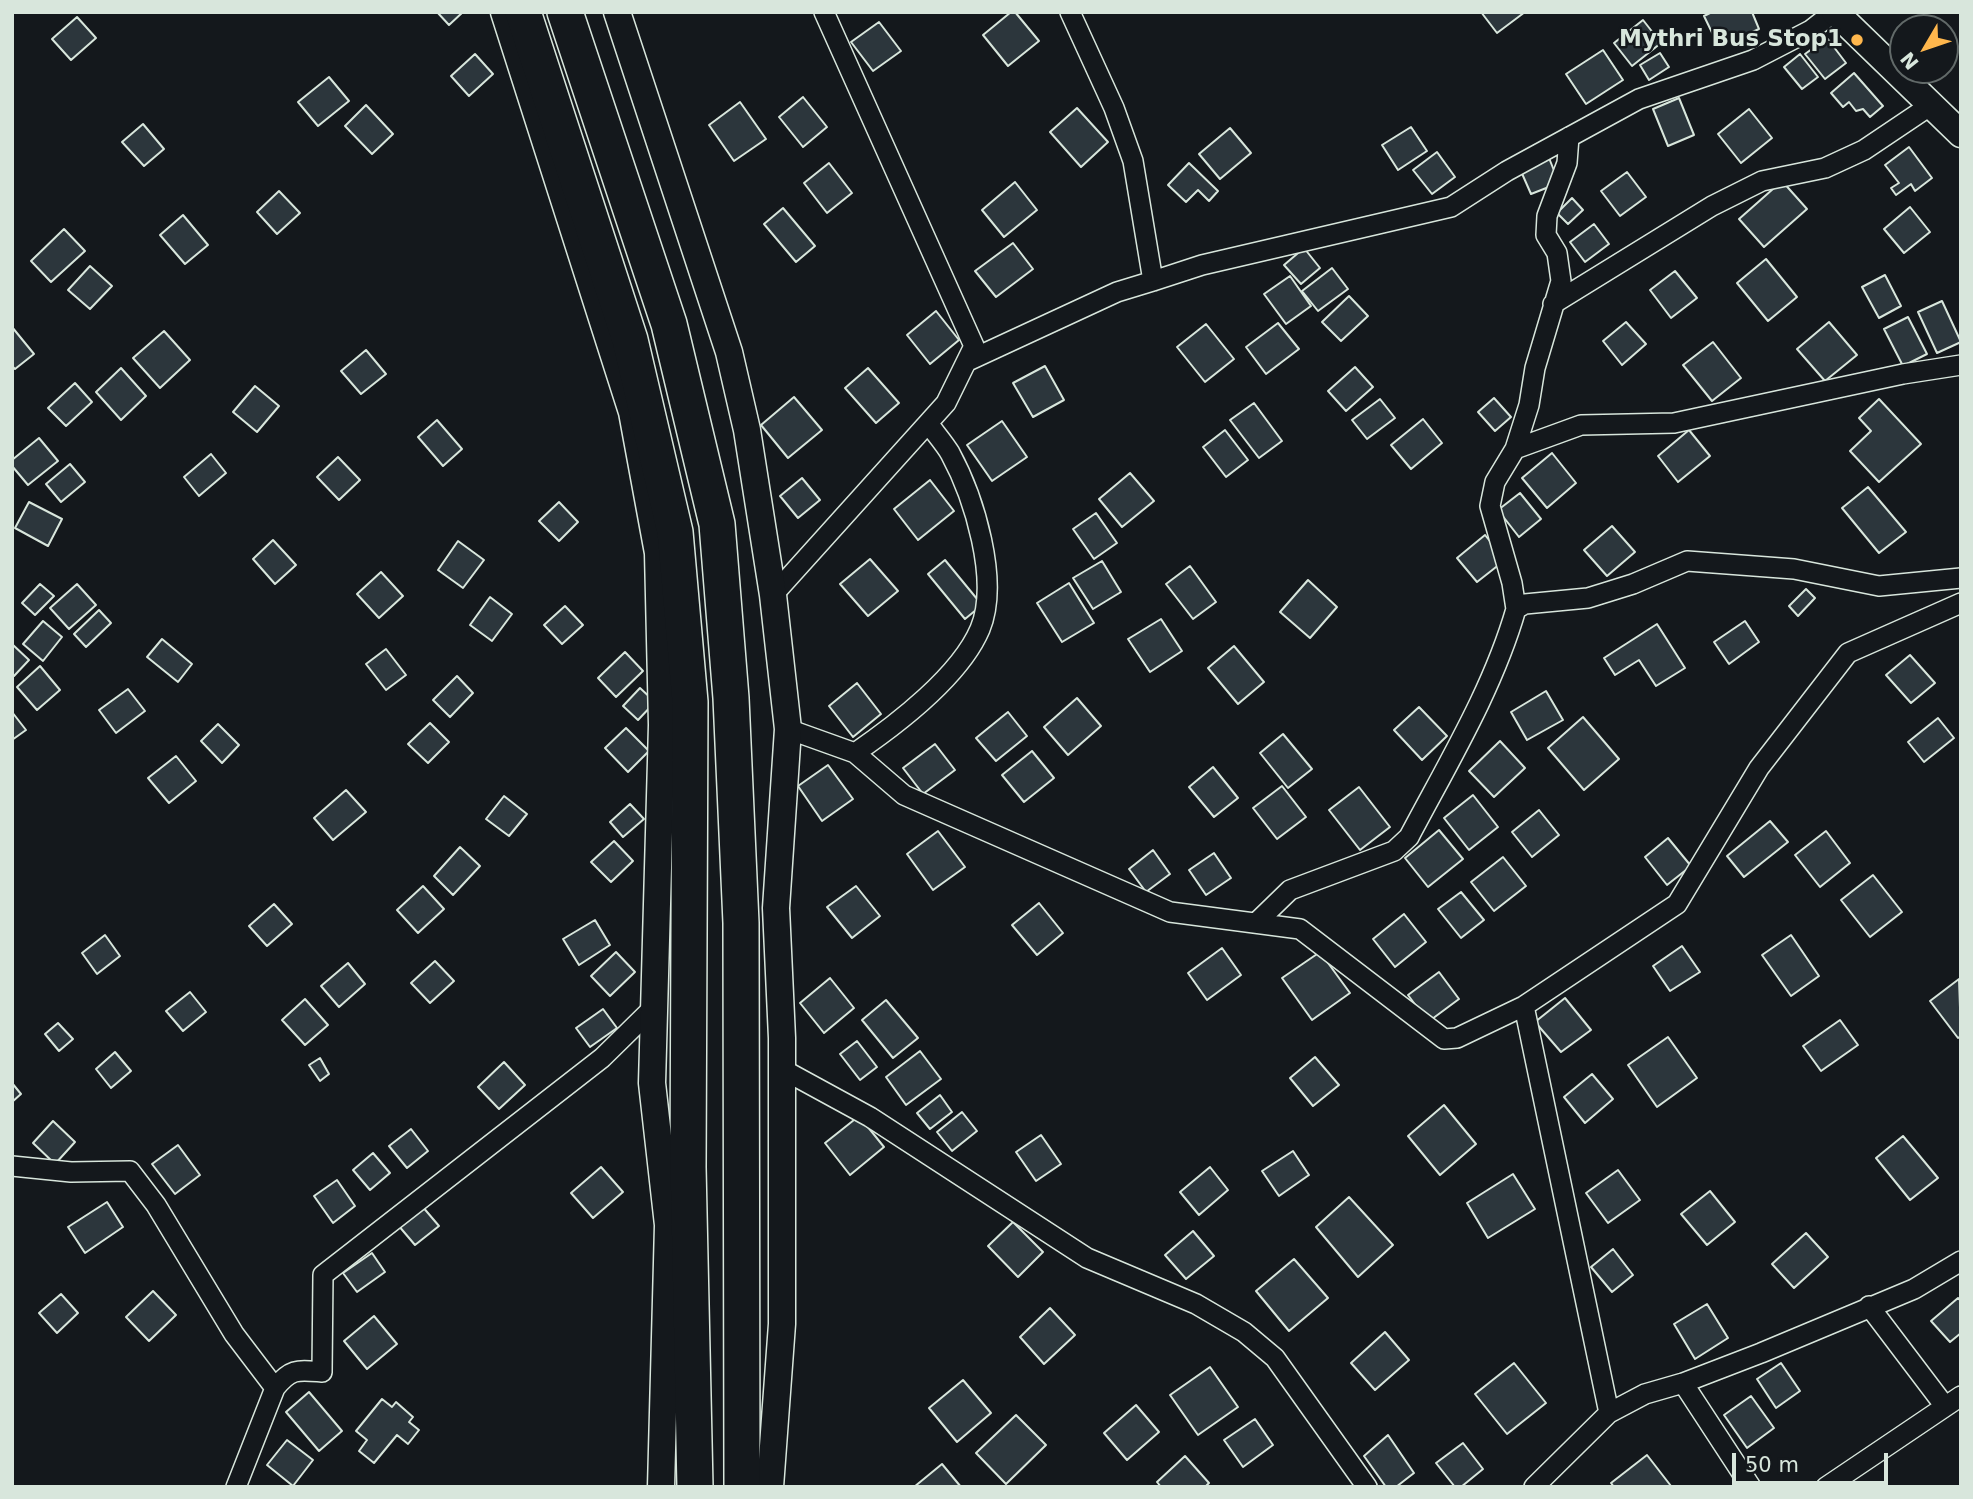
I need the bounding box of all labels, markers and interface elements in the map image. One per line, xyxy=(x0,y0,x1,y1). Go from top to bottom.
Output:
north arrow xyxy=(1889,14,1959,84)
place label: Mythri Bus Stop1 xyxy=(1619,26,1843,54)
marker: Mythri Bus Stop1 xyxy=(1849,32,1865,48)
text: N xyxy=(1896,48,1923,74)
scale bar xyxy=(1735,1440,1891,1484)
text: 50 m xyxy=(1745,1453,1799,1477)

